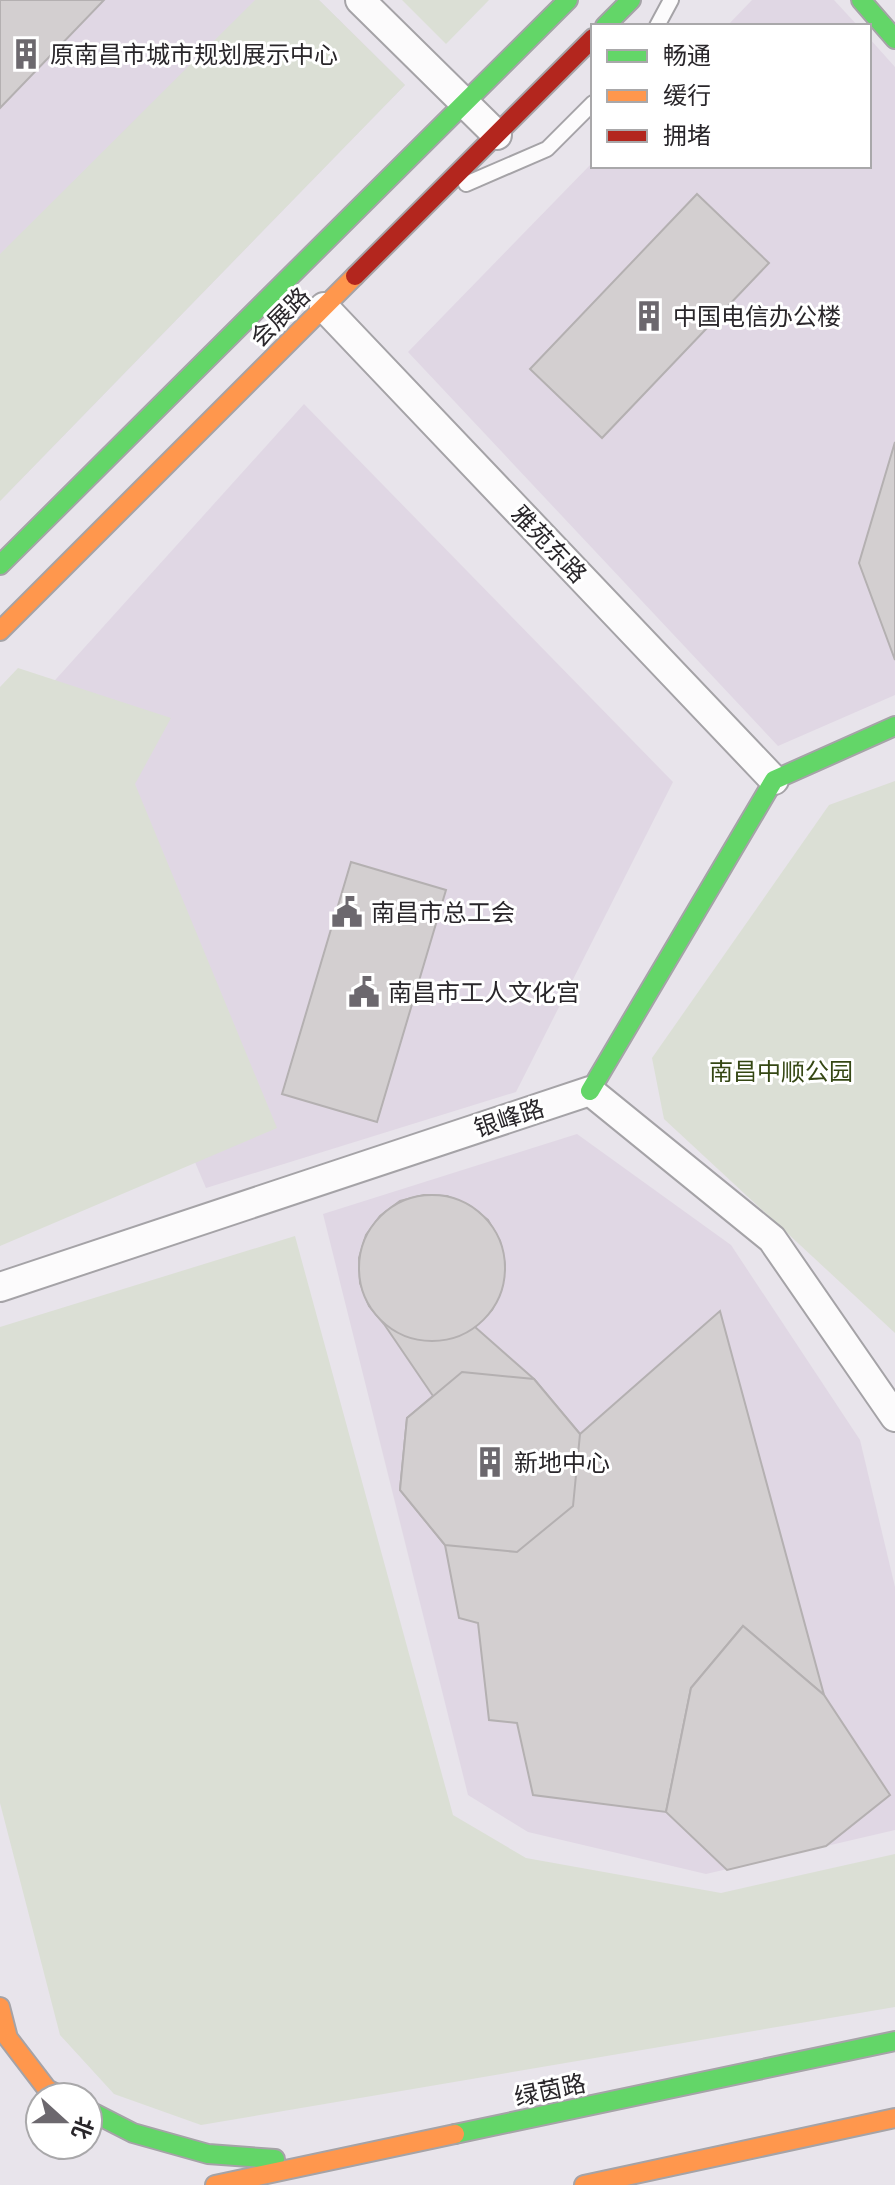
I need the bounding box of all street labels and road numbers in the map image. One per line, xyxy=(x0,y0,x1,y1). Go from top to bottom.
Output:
street label: 会展路 xyxy=(243,280,317,354)
street label: 雅苑东路 xyxy=(504,498,594,590)
street label: 银峰路 xyxy=(470,1091,548,1145)
street label: 绿茵路 xyxy=(511,2066,589,2114)

